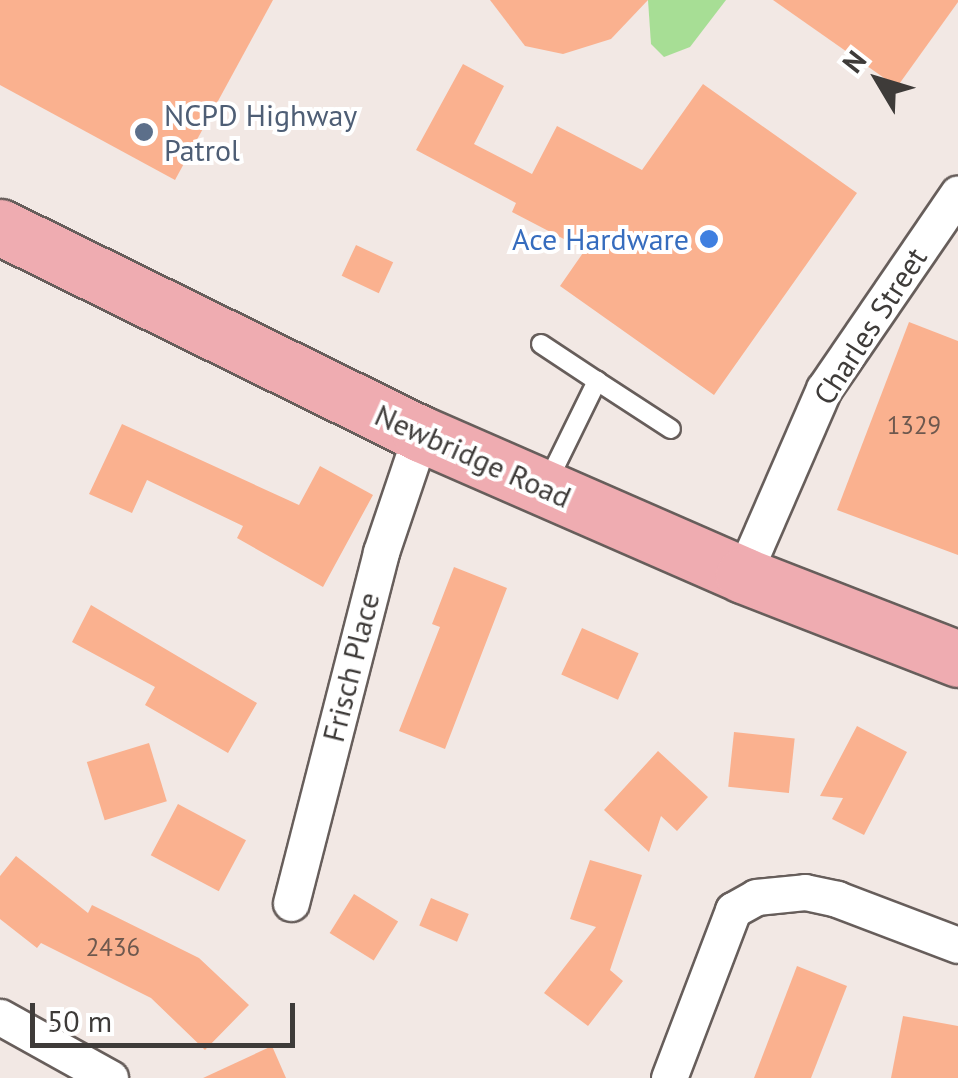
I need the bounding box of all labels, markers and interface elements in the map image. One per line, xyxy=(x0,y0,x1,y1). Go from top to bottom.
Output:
north arrow xyxy=(828,30,928,130)
text: N xyxy=(834,43,874,80)
place label: NCPD Highway Patrol xyxy=(164,97,357,168)
marker: NCPD Highway Patrol xyxy=(133,121,155,143)
place label: Ace Hardware xyxy=(512,221,689,257)
marker: Ace Hardware xyxy=(698,228,720,250)
street label: Charles Street xyxy=(806,241,934,411)
street label: Newbridge Road xyxy=(369,397,577,515)
house number: 1329 xyxy=(887,410,941,440)
street label: Frisch Place xyxy=(315,589,387,745)
house number: 2436 xyxy=(86,932,140,962)
scale bar xyxy=(35,983,300,1045)
text: 50 m xyxy=(47,1001,112,1040)

